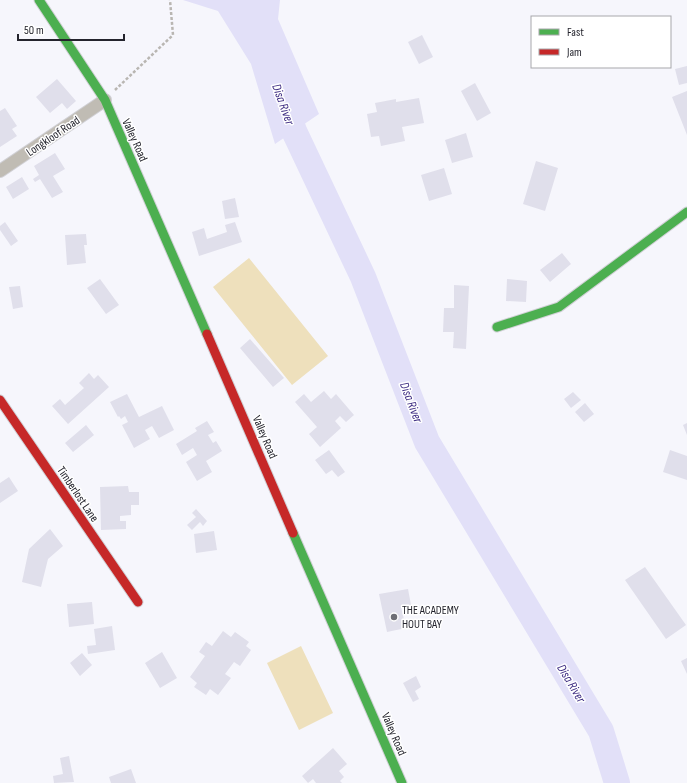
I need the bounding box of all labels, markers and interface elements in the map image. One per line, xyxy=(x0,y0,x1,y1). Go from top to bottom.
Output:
scale bar xyxy=(18,16,124,42)
legend xyxy=(531,16,671,68)
text: 50 m xyxy=(24,23,44,38)
text: Fast xyxy=(567,25,584,40)
text: Jam xyxy=(566,45,582,60)
water label: Disa River xyxy=(268,82,298,128)
street label: Longkloof Road xyxy=(24,113,83,160)
street label: Valley Road xyxy=(118,116,151,164)
water label: Disa River xyxy=(396,380,427,426)
street label: Valley Road xyxy=(249,413,280,461)
street label: Timberlost Lane xyxy=(53,463,102,525)
place label: THE ACADEMY HOUT BAY xyxy=(402,603,459,632)
marker: THE ACADEMY HOUT BAY xyxy=(389,612,399,622)
water label: Disa River xyxy=(553,661,590,707)
street label: Valley Road xyxy=(378,710,409,758)

